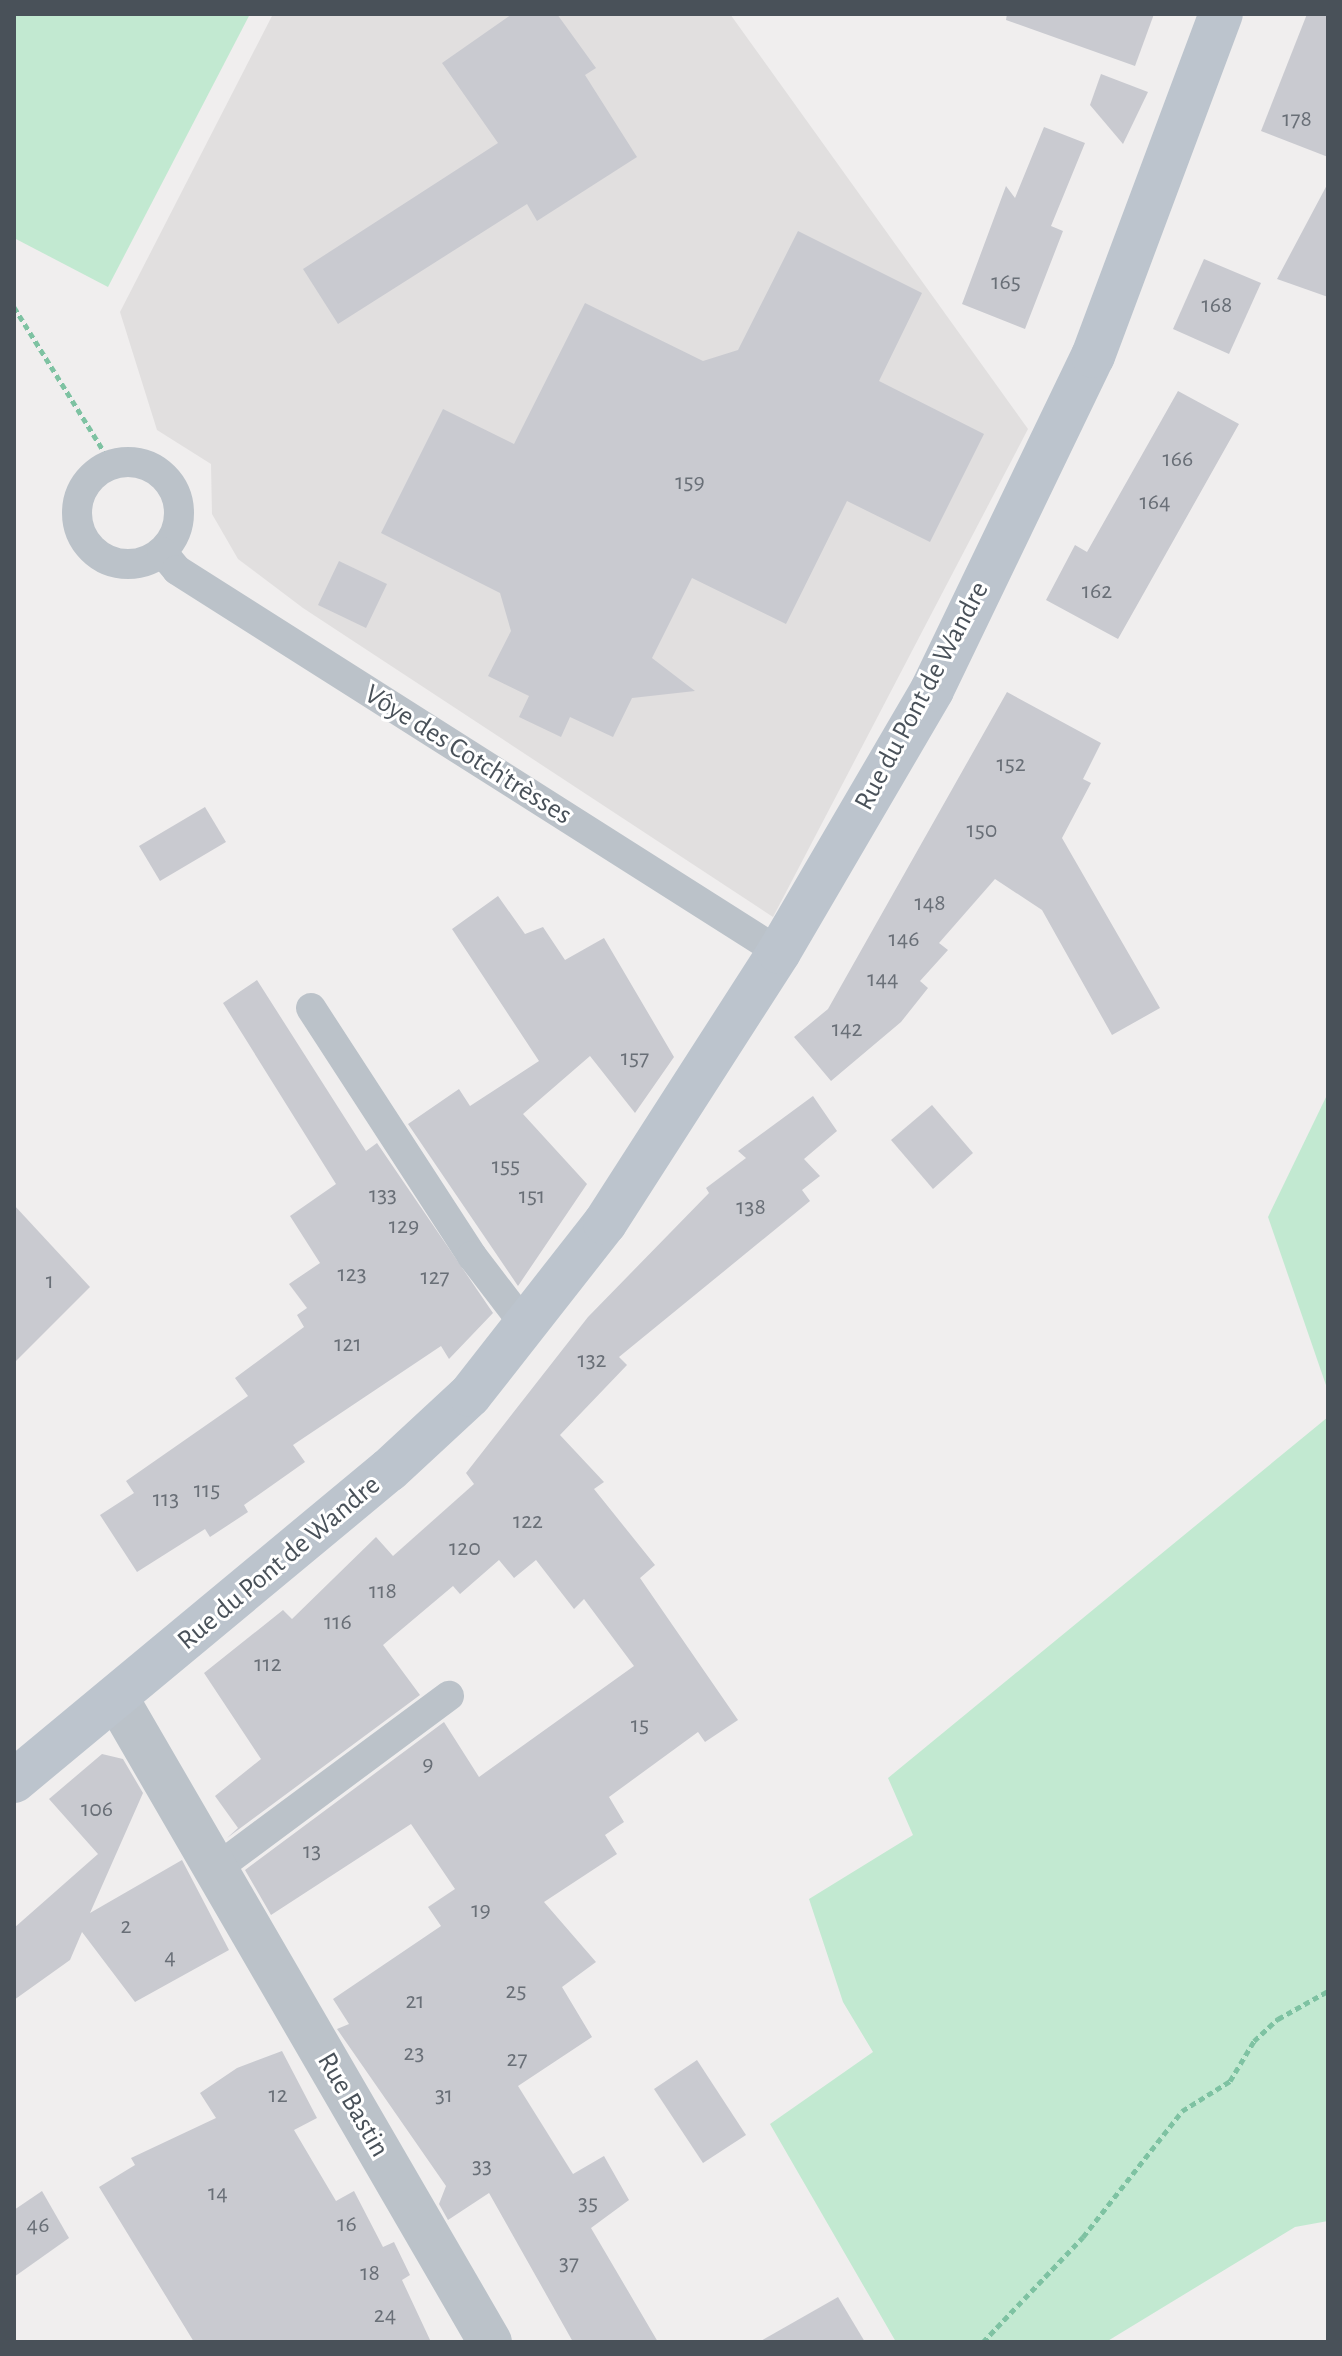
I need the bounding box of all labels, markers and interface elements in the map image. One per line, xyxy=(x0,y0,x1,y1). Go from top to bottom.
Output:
house number: 178 xyxy=(1282,106,1312,134)
house number: 165 xyxy=(991,269,1021,297)
house number: 168 xyxy=(1202,292,1232,320)
house number: 166 xyxy=(1163,446,1193,474)
house number: 159 xyxy=(675,469,705,497)
house number: 164 xyxy=(1139,489,1171,517)
street label: Rue du Pont de Wandre xyxy=(848,576,996,816)
house number: 162 xyxy=(1082,578,1112,606)
street label: Vôye des Cotch'trèsses xyxy=(358,678,578,832)
house number: 152 xyxy=(996,751,1026,779)
house number: 150 xyxy=(967,817,997,845)
house number: 148 xyxy=(914,890,946,918)
house number: 146 xyxy=(888,926,920,954)
house number: 144 xyxy=(867,966,899,994)
house number: 142 xyxy=(832,1016,862,1044)
house number: 157 xyxy=(621,1045,649,1073)
house number: 155 xyxy=(492,1153,520,1181)
house number: 133 xyxy=(369,1182,397,1210)
house number: 151 xyxy=(519,1183,545,1211)
house number: 138 xyxy=(736,1194,766,1222)
house number: 129 xyxy=(389,1213,419,1241)
house number: 123 xyxy=(337,1261,367,1289)
house number: 127 xyxy=(420,1264,450,1292)
house number: 1 xyxy=(46,1268,54,1296)
house number: 121 xyxy=(334,1331,362,1359)
house number: 132 xyxy=(577,1347,607,1375)
street label: Rue du Pont de Wandre xyxy=(171,1468,387,1658)
house number: 115 xyxy=(194,1477,220,1505)
house number: 113 xyxy=(153,1486,179,1514)
house number: 122 xyxy=(513,1508,543,1536)
house number: 120 xyxy=(449,1535,481,1563)
house number: 118 xyxy=(369,1578,397,1606)
house number: 116 xyxy=(324,1609,352,1637)
house number: 112 xyxy=(254,1651,282,1679)
house number: 15 xyxy=(631,1712,649,1740)
house number: 9 xyxy=(422,1751,434,1779)
house number: 106 xyxy=(81,1796,113,1824)
house number: 13 xyxy=(303,1838,321,1866)
house number: 19 xyxy=(471,1897,491,1925)
house number: 2 xyxy=(121,1913,131,1941)
house number: 4 xyxy=(164,1944,176,1972)
house number: 25 xyxy=(506,1978,526,2006)
house number: 21 xyxy=(405,1988,425,2016)
house number: 23 xyxy=(404,2040,424,2068)
house number: 27 xyxy=(507,2046,527,2074)
street label: Rue Bastin xyxy=(310,2047,396,2163)
house number: 12 xyxy=(268,2082,288,2110)
house number: 31 xyxy=(435,2082,453,2110)
house number: 33 xyxy=(472,2153,492,2181)
house number: 14 xyxy=(208,2180,228,2208)
house number: 35 xyxy=(578,2190,598,2218)
house number: 16 xyxy=(337,2211,357,2239)
house number: 46 xyxy=(27,2212,49,2240)
house number: 37 xyxy=(559,2250,579,2278)
house number: 18 xyxy=(360,2260,380,2288)
house number: 24 xyxy=(374,2302,396,2330)

